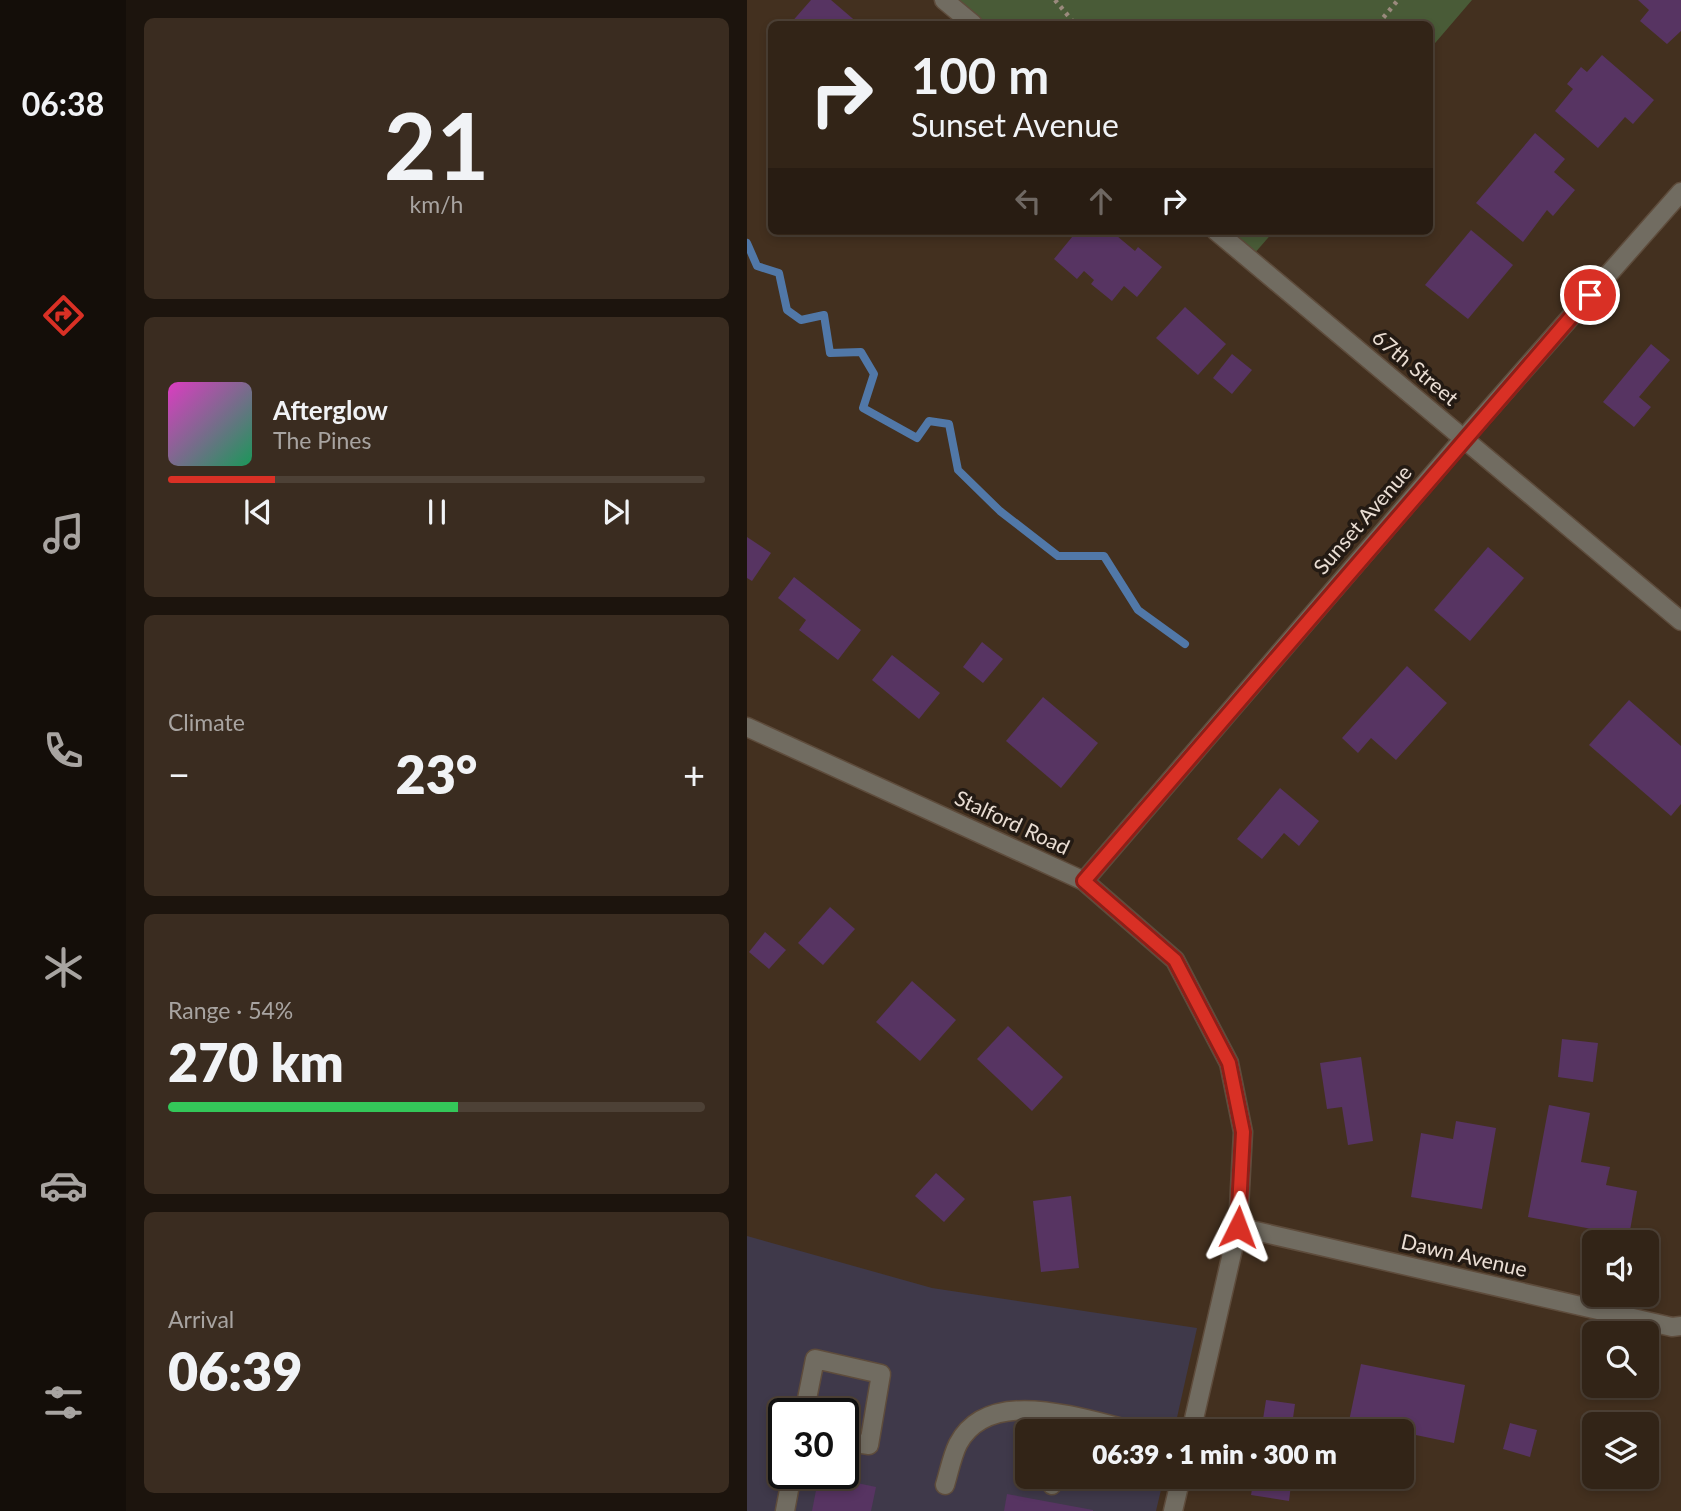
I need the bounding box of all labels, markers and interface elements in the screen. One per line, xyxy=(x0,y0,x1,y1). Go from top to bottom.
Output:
text: 100 m xyxy=(911,46,1049,104)
icon: right xyxy=(796,49,887,140)
text: 06:38 xyxy=(22,84,104,123)
text: 21 xyxy=(384,90,489,199)
text: Sunset Avenue xyxy=(911,105,1119,144)
icon: left xyxy=(1009,182,1047,220)
icon: ahead xyxy=(1082,182,1120,220)
icon: right xyxy=(1155,182,1193,220)
text: km/h xyxy=(410,190,463,218)
pin xyxy=(1560,265,1620,325)
icon: arrive xyxy=(1571,276,1609,314)
icon: directions xyxy=(39,291,88,340)
street label: 67th Street xyxy=(1368,324,1464,410)
text: Afterglow xyxy=(273,394,388,426)
text: The Pines xyxy=(273,426,371,454)
street label: Sunset Avenue xyxy=(1308,459,1416,579)
icon: previous xyxy=(239,493,277,531)
icon: pause xyxy=(418,493,456,531)
icon: next xyxy=(597,493,635,531)
icon: music xyxy=(39,509,88,558)
text: Climate xyxy=(168,708,245,736)
icon: phone xyxy=(39,726,88,775)
text: 23° xyxy=(396,743,477,805)
text: − xyxy=(168,751,190,797)
text: + xyxy=(683,751,705,797)
street label: Stalford Road xyxy=(951,784,1074,859)
icon: climate xyxy=(39,943,88,992)
text: Range · 54% xyxy=(168,996,293,1024)
text: 270 km xyxy=(168,1031,344,1093)
icon: car xyxy=(39,1161,88,1210)
position arrow xyxy=(1201,1190,1275,1264)
street label: Dawn Avenue xyxy=(1399,1228,1530,1281)
map controls xyxy=(1582,1230,1659,1489)
button: sound xyxy=(1582,1230,1659,1307)
text: Arrival xyxy=(168,1305,234,1333)
button: search xyxy=(1582,1321,1659,1398)
text: 06:39 xyxy=(168,1340,302,1402)
icon: filters xyxy=(39,1378,88,1427)
speed limit sign: 30 xyxy=(768,1398,859,1489)
button: layers xyxy=(1582,1412,1659,1489)
text: 06:39 · 1 min · 300 m xyxy=(1092,1438,1337,1470)

